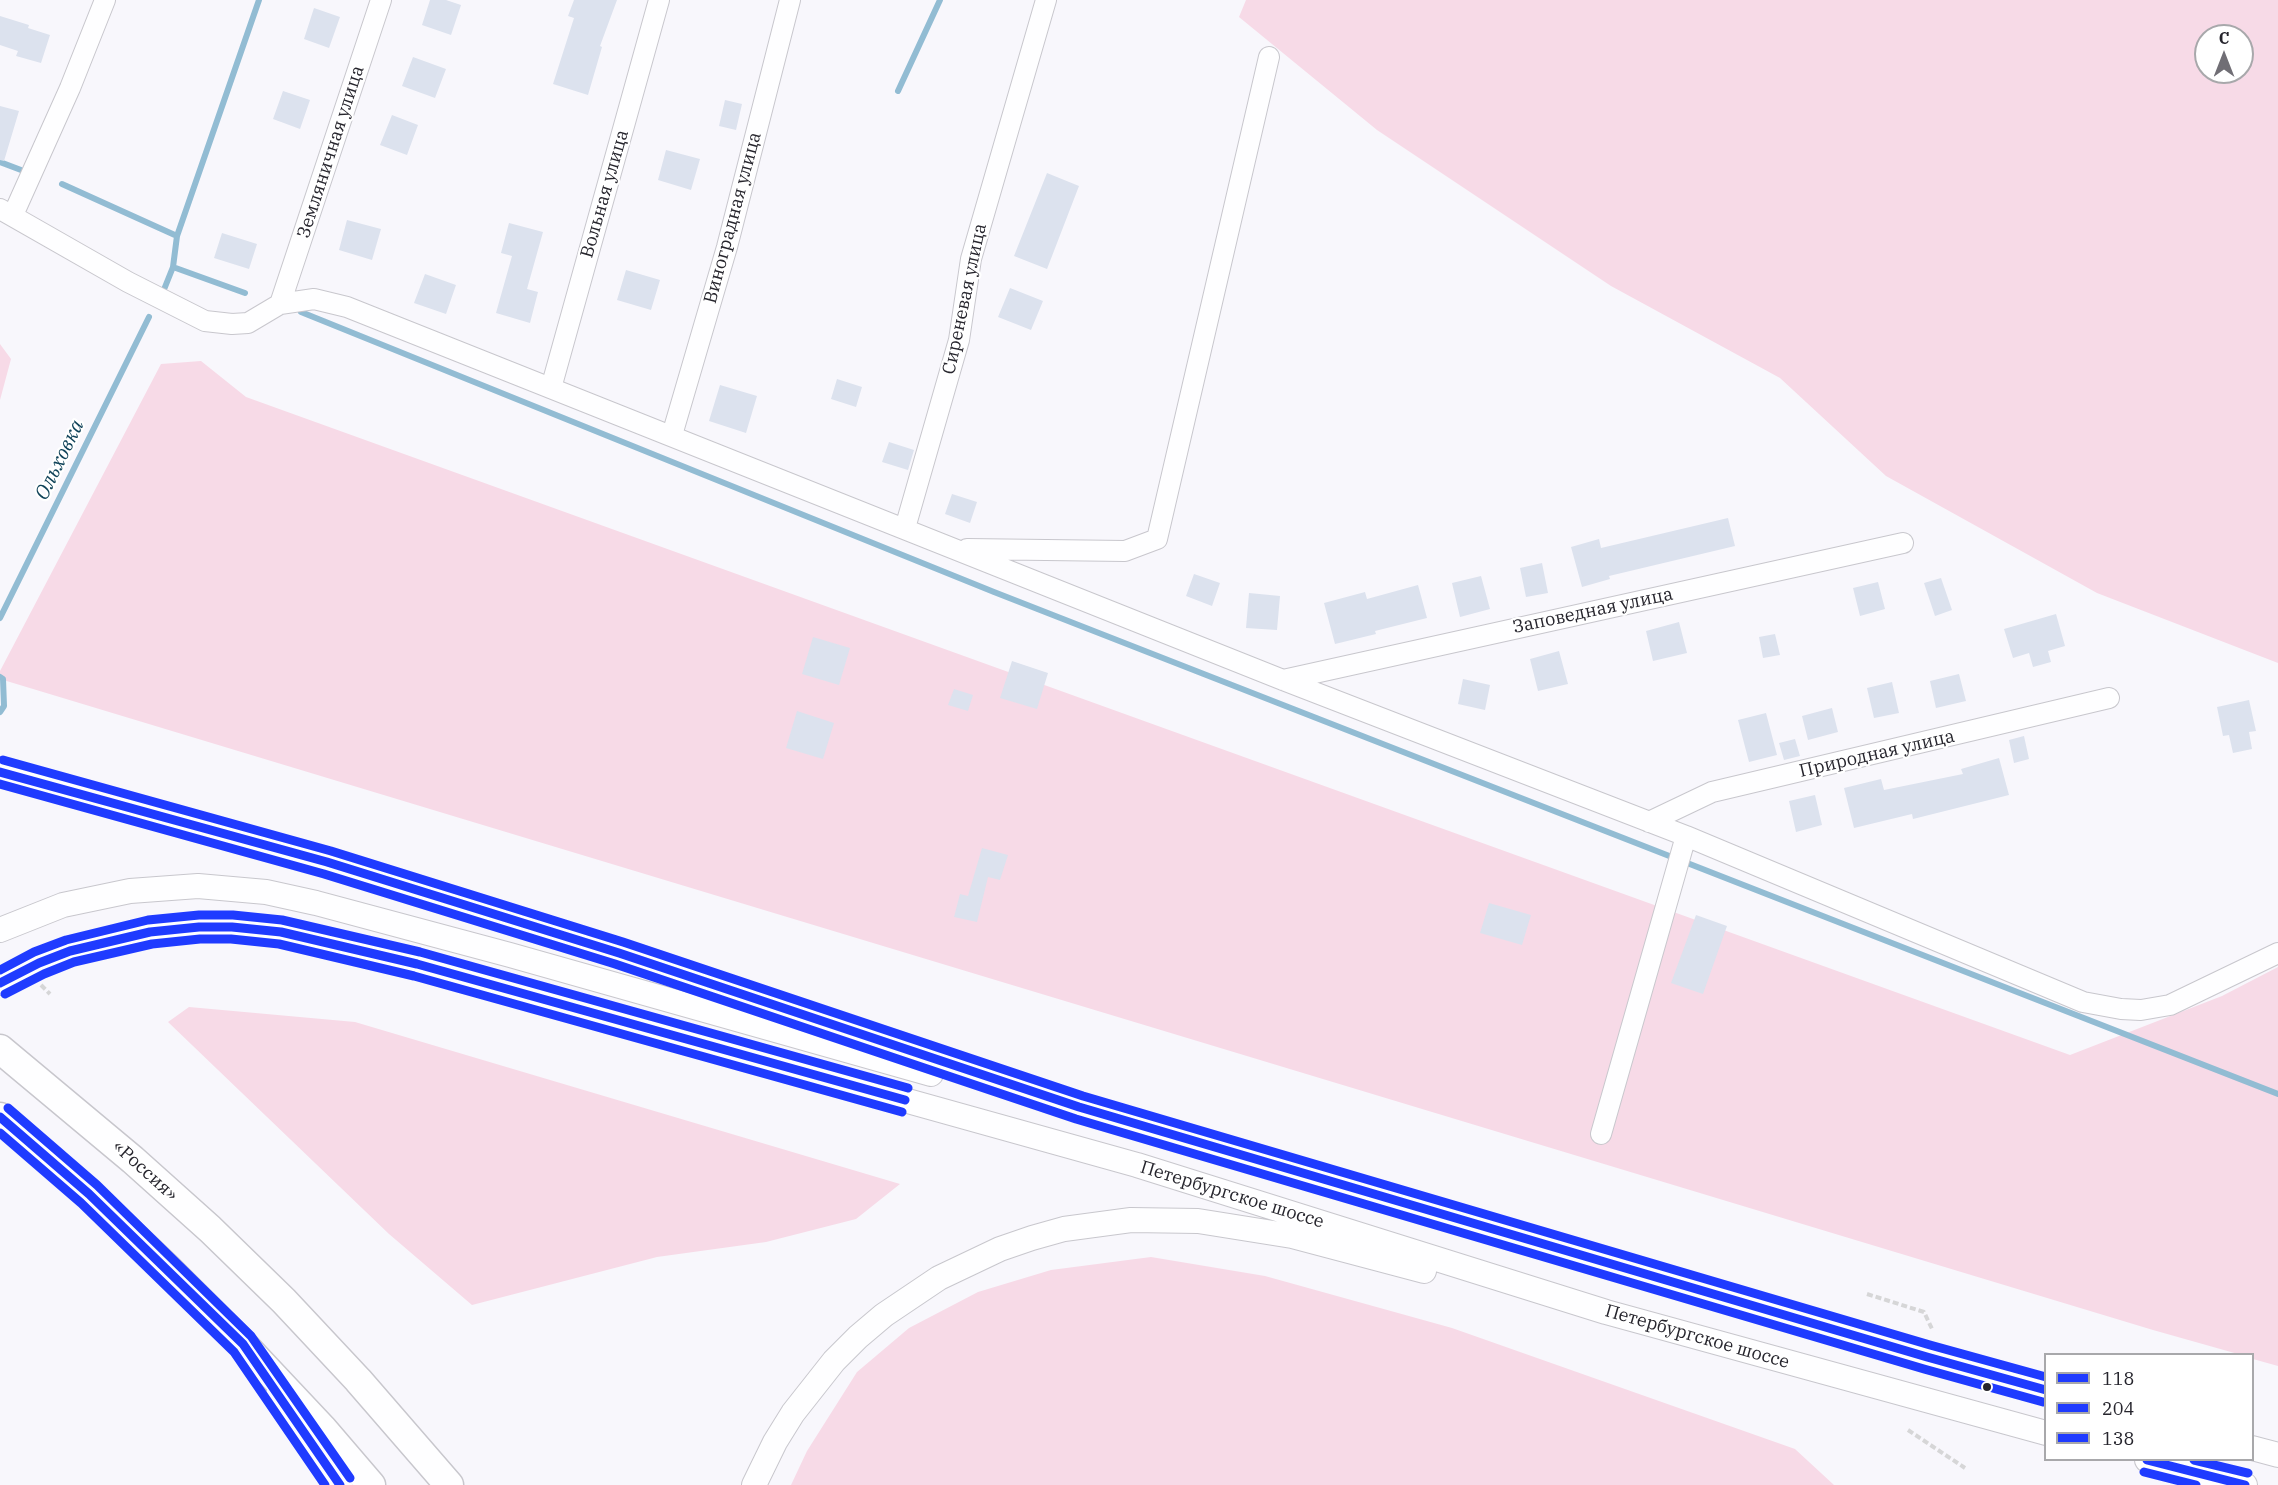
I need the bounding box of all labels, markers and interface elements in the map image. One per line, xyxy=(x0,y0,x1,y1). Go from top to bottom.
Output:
north arrow xyxy=(2194,24,2254,84)
text: С xyxy=(2219,28,2229,48)
street label: Земляничная улица xyxy=(293,63,369,241)
street label: Вольная улица xyxy=(576,127,634,261)
street label: Виноградная улица xyxy=(700,130,766,306)
street label: Сиреневая улица xyxy=(938,222,992,376)
water label: Ольховка xyxy=(30,416,90,504)
street label: Заповедная улица xyxy=(1511,583,1675,639)
street label: Природная улица xyxy=(1797,726,1957,782)
street label: «Россия» xyxy=(108,1136,182,1206)
street label: Петербургское шоссе xyxy=(1138,1157,1326,1233)
street label: Петербургское шоссе xyxy=(1602,1300,1792,1374)
legend xyxy=(2044,1353,2254,1461)
text: 118 xyxy=(2102,1367,2134,1390)
unlabelled marker xyxy=(1981,1381,1993,1393)
text: 204 xyxy=(2102,1397,2134,1420)
text: 138 xyxy=(2102,1427,2134,1450)

